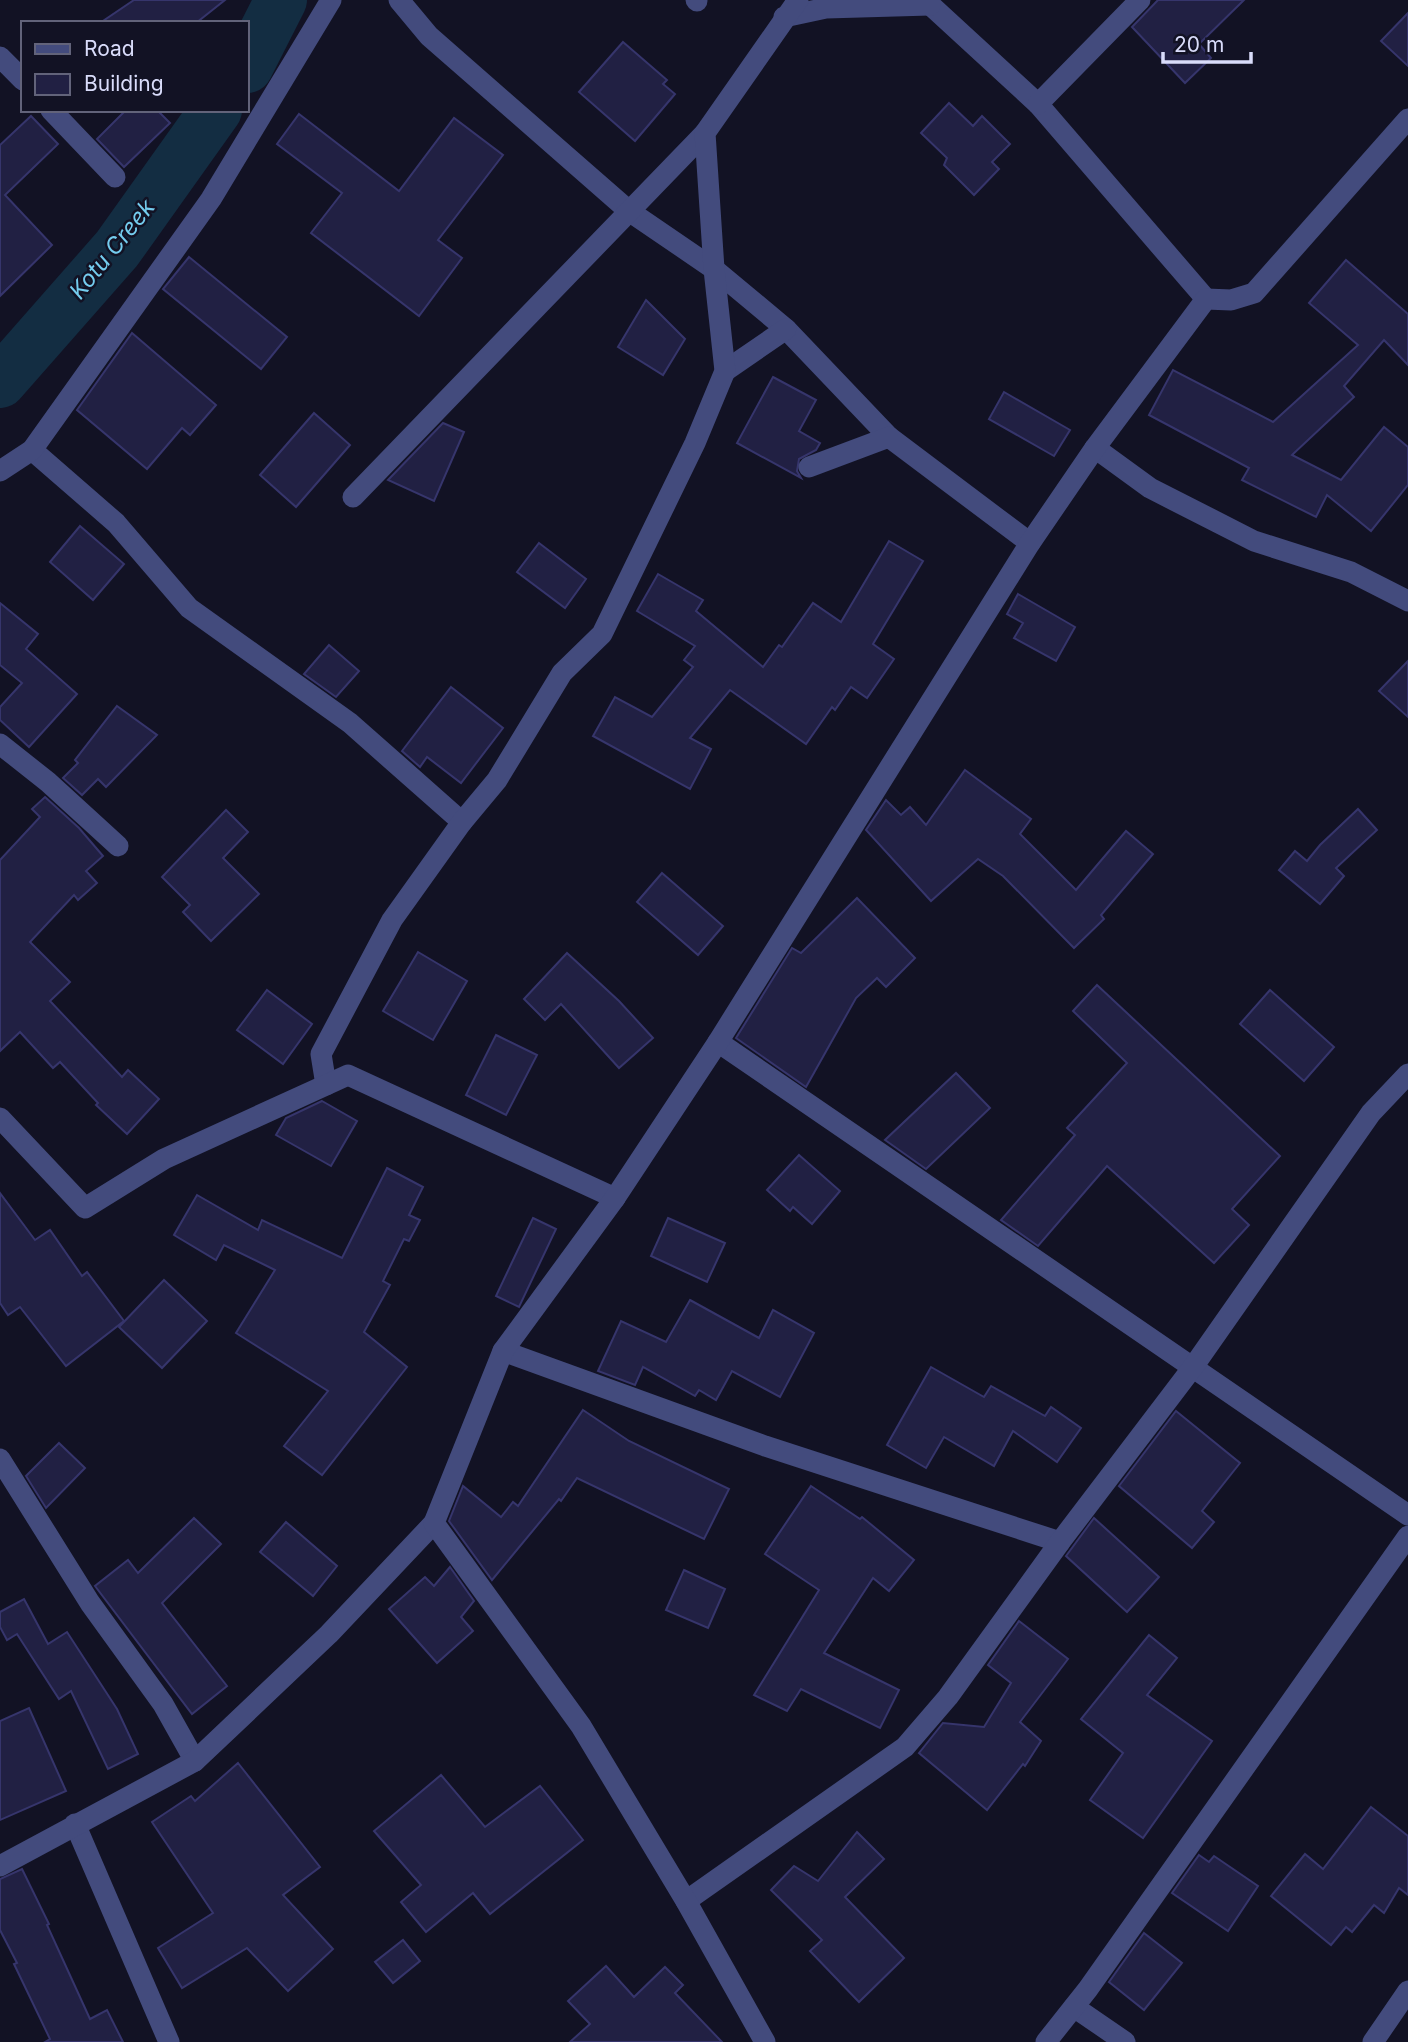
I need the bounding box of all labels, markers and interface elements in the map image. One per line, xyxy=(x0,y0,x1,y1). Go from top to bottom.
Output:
legend xyxy=(21,21,248,112)
scale bar xyxy=(1163,21,1250,65)
text: 20 m xyxy=(1174,32,1224,57)
text: Road xyxy=(84,36,135,61)
text: Building xyxy=(84,71,164,96)
water label: Kotu Creek xyxy=(63,193,161,305)

